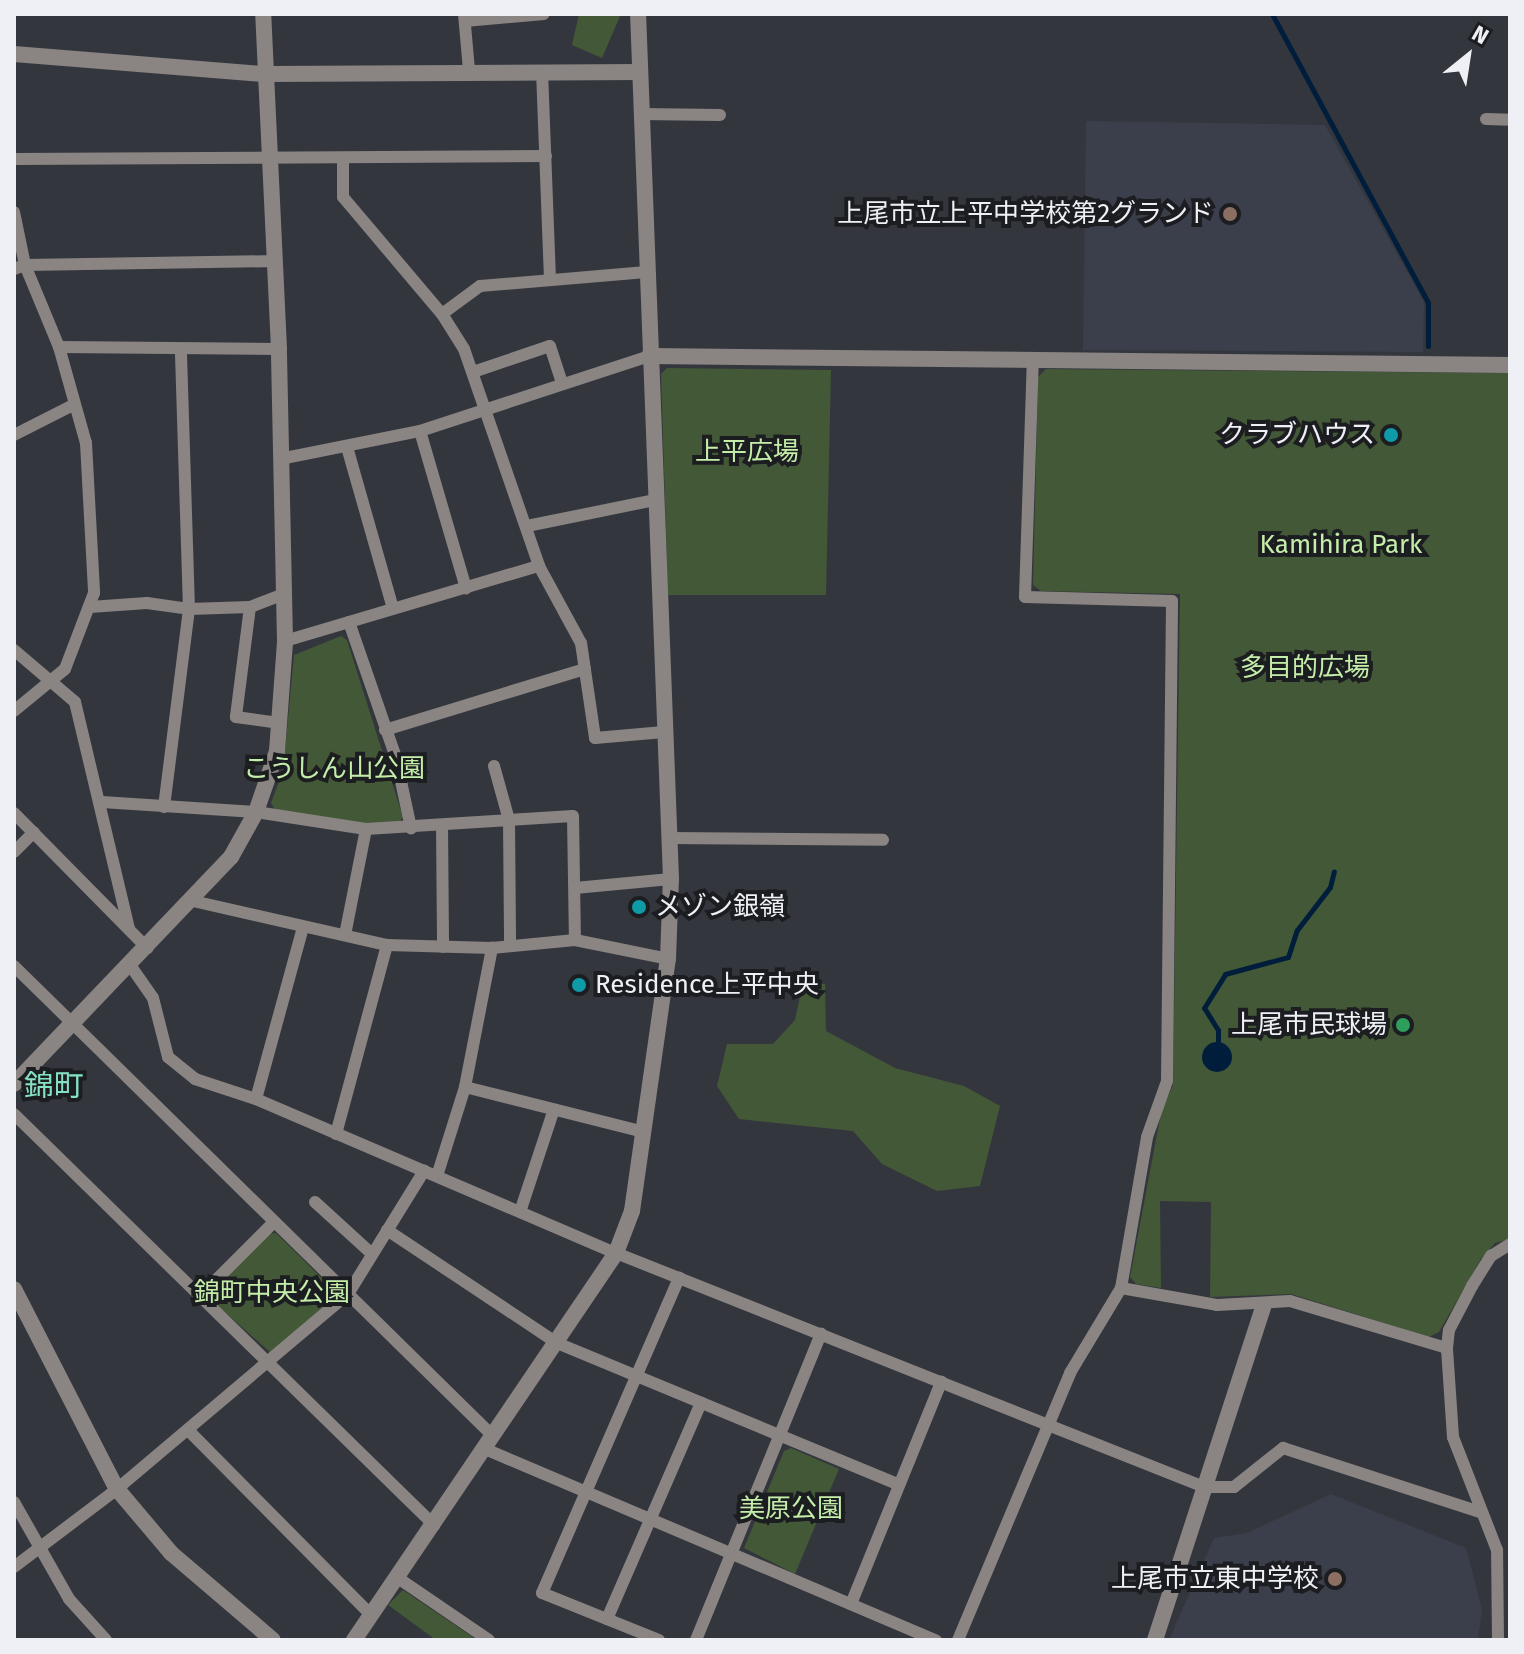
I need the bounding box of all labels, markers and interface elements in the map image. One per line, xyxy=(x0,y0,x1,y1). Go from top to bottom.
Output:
north arrow xyxy=(1428,16,1508,96)
text: N xyxy=(1467,19,1493,50)
place label: 上尾市立上平中学校第2グランド xyxy=(837,198,1214,230)
marker: 上尾市立上平中学校第2グランド xyxy=(1221,205,1239,223)
place label: クラブハウス xyxy=(1219,419,1375,451)
marker: クラブハウス xyxy=(1382,426,1400,444)
park label: 上平広場 xyxy=(695,436,799,468)
park label: Kamihira Park xyxy=(1260,529,1422,561)
park label: 多目的広場 xyxy=(1240,652,1370,684)
park label: こうしん山公園 xyxy=(243,753,425,785)
place label: メゾン銀嶺 xyxy=(655,891,785,923)
marker: メゾン銀嶺 xyxy=(630,898,648,916)
place label: Residence上平中央 xyxy=(595,969,819,1001)
marker: Residence上平中央 xyxy=(570,976,588,994)
place label: 上尾市民球場 xyxy=(1231,1009,1387,1041)
marker: 上尾市民球場 xyxy=(1394,1016,1412,1034)
district label: 錦町 xyxy=(24,1068,84,1104)
park label: 錦町中央公園 xyxy=(194,1277,350,1309)
park label: 美原公園 xyxy=(739,1493,843,1525)
place label: 上尾市立東中学校 xyxy=(1111,1563,1319,1595)
marker: 上尾市立東中学校 xyxy=(1326,1570,1344,1588)

